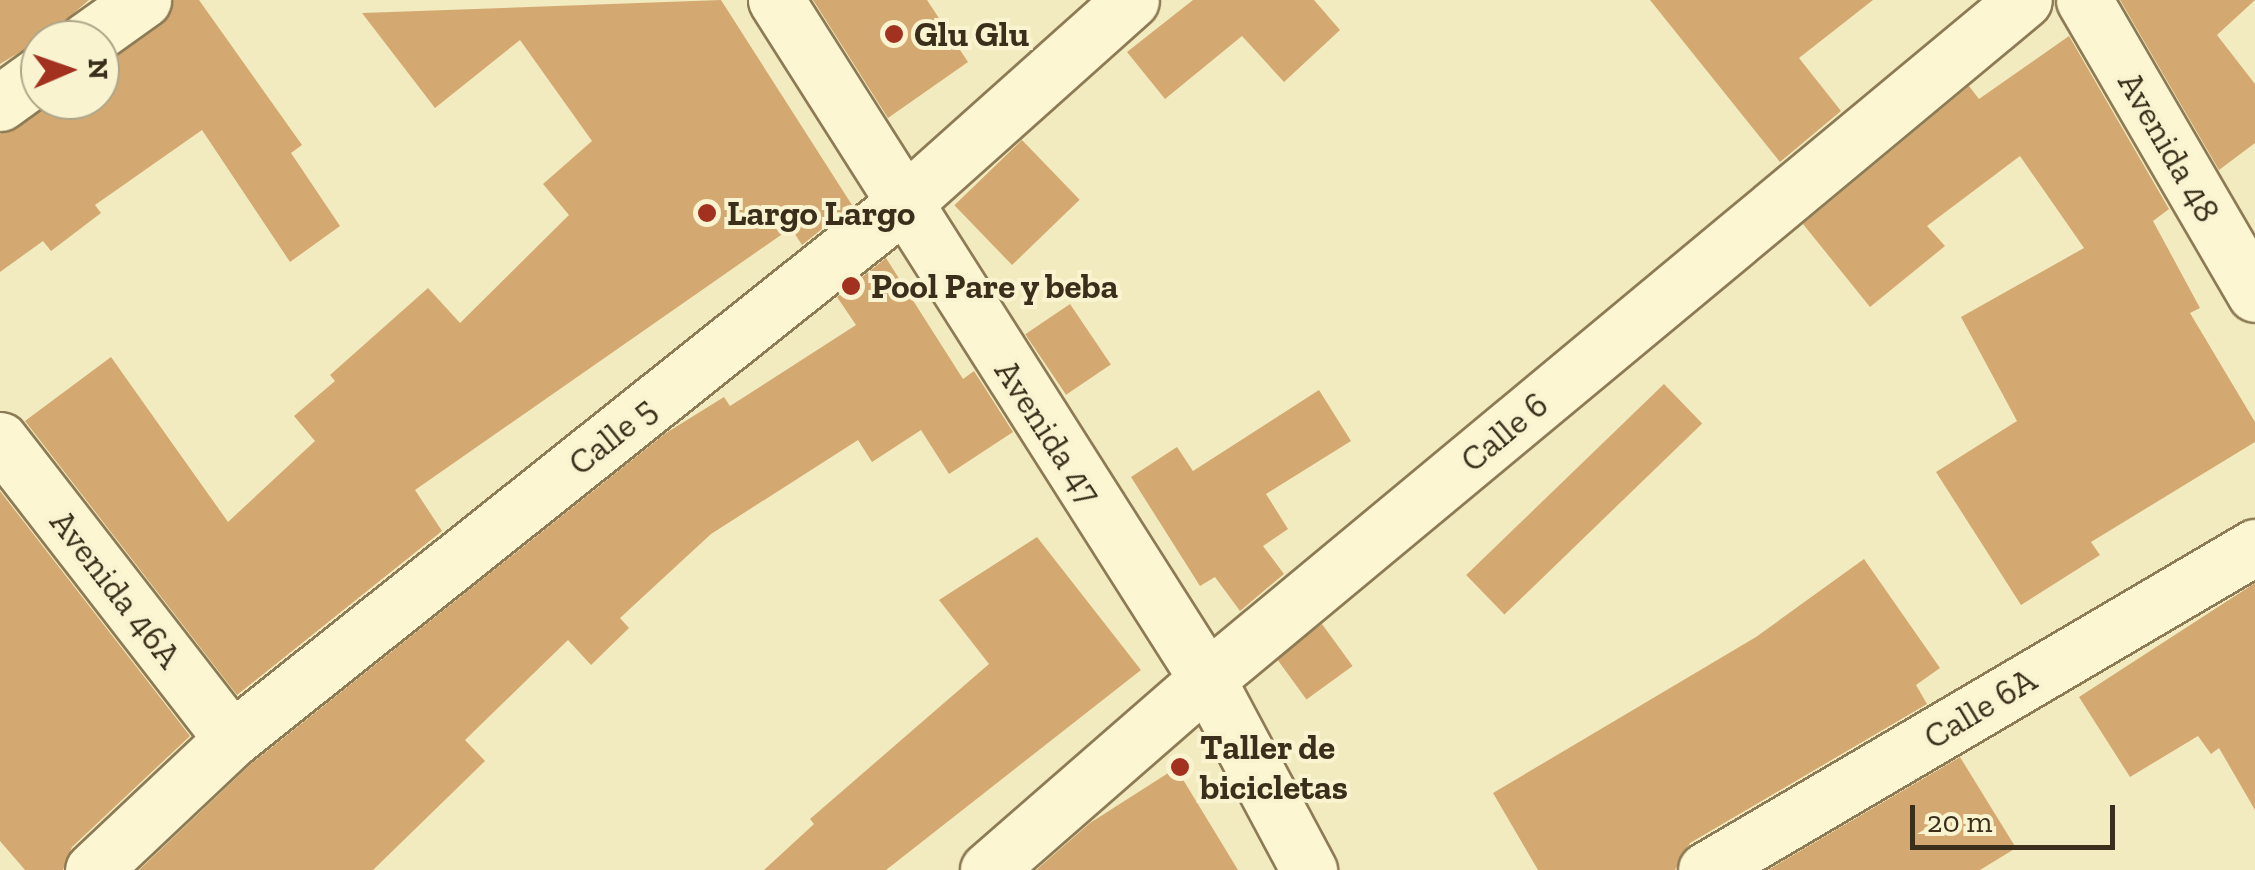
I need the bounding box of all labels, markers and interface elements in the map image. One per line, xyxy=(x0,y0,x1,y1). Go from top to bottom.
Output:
place label: Glu Glu xyxy=(914,13,1029,55)
north arrow xyxy=(20,20,120,120)
marker: Glu Glu xyxy=(883,23,905,45)
text: N xyxy=(82,58,115,80)
street label: Avenida 48 xyxy=(2109,64,2229,230)
place label: Largo Largo xyxy=(727,192,915,234)
marker: Largo Largo xyxy=(696,202,718,224)
place label: Pool Pare y beba xyxy=(871,265,1120,307)
marker: Pool Pare y beba xyxy=(840,275,862,297)
street label: Avenida 47 xyxy=(986,352,1110,512)
street label: Calle 6 xyxy=(1452,383,1556,481)
street label: Calle 5 xyxy=(560,388,664,484)
street label: Avenida 46A xyxy=(41,502,191,676)
street label: Calle 6A xyxy=(1916,658,2044,758)
place label: Taller de bicicletas xyxy=(1200,726,1348,808)
marker: Taller de bicicletas xyxy=(1169,756,1191,778)
scale bar xyxy=(1915,785,2120,847)
text: 20 m xyxy=(1927,804,1992,840)

